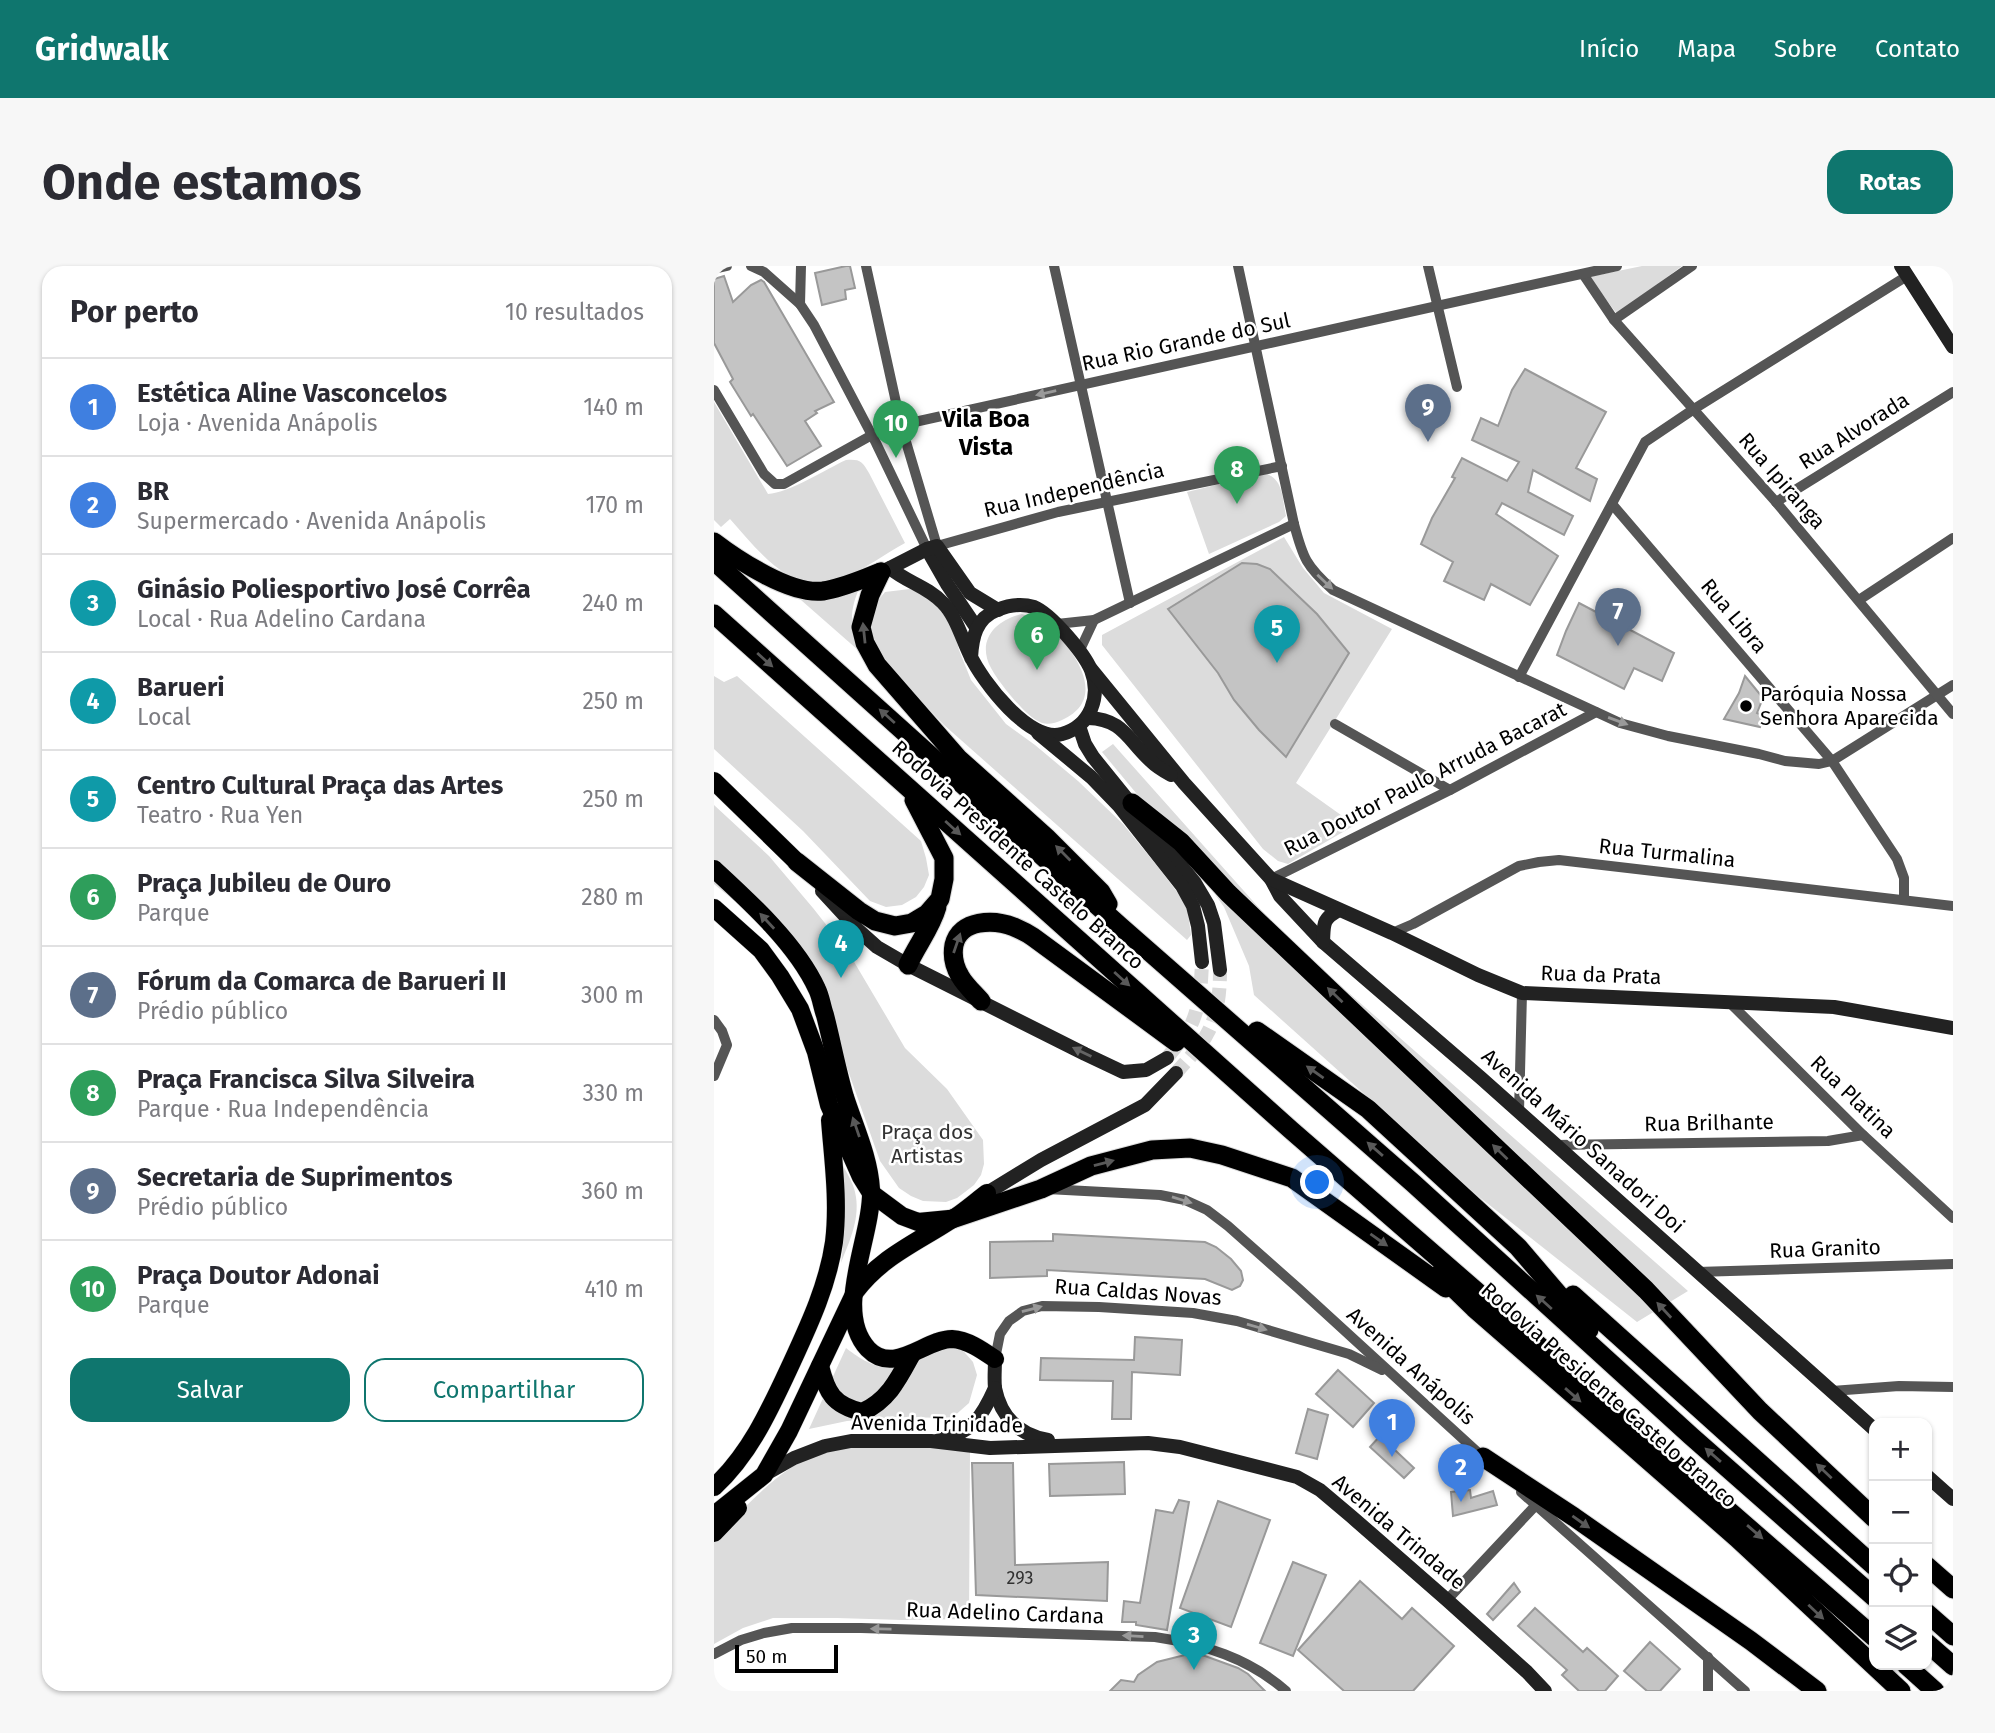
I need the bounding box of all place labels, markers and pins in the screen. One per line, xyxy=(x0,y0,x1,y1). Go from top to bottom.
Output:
pin: 9 xyxy=(1405,384,1451,442)
pin: 10 xyxy=(873,400,919,458)
pin: 8 xyxy=(1214,446,1260,504)
pin: 7 xyxy=(1595,588,1641,646)
pin: 5 xyxy=(1254,605,1300,663)
pin: 6 xyxy=(1014,612,1060,670)
place label: Paróquia Nossa Senhora Aparecida xyxy=(1760,681,1939,731)
marker: Paróquia Nossa Senhora Aparecida xyxy=(1738,698,1754,714)
pin: 4 xyxy=(818,920,864,978)
pin: 1 xyxy=(1369,1399,1415,1457)
pin: 2 xyxy=(1438,1444,1484,1502)
pin: 3 xyxy=(1171,1612,1217,1670)

